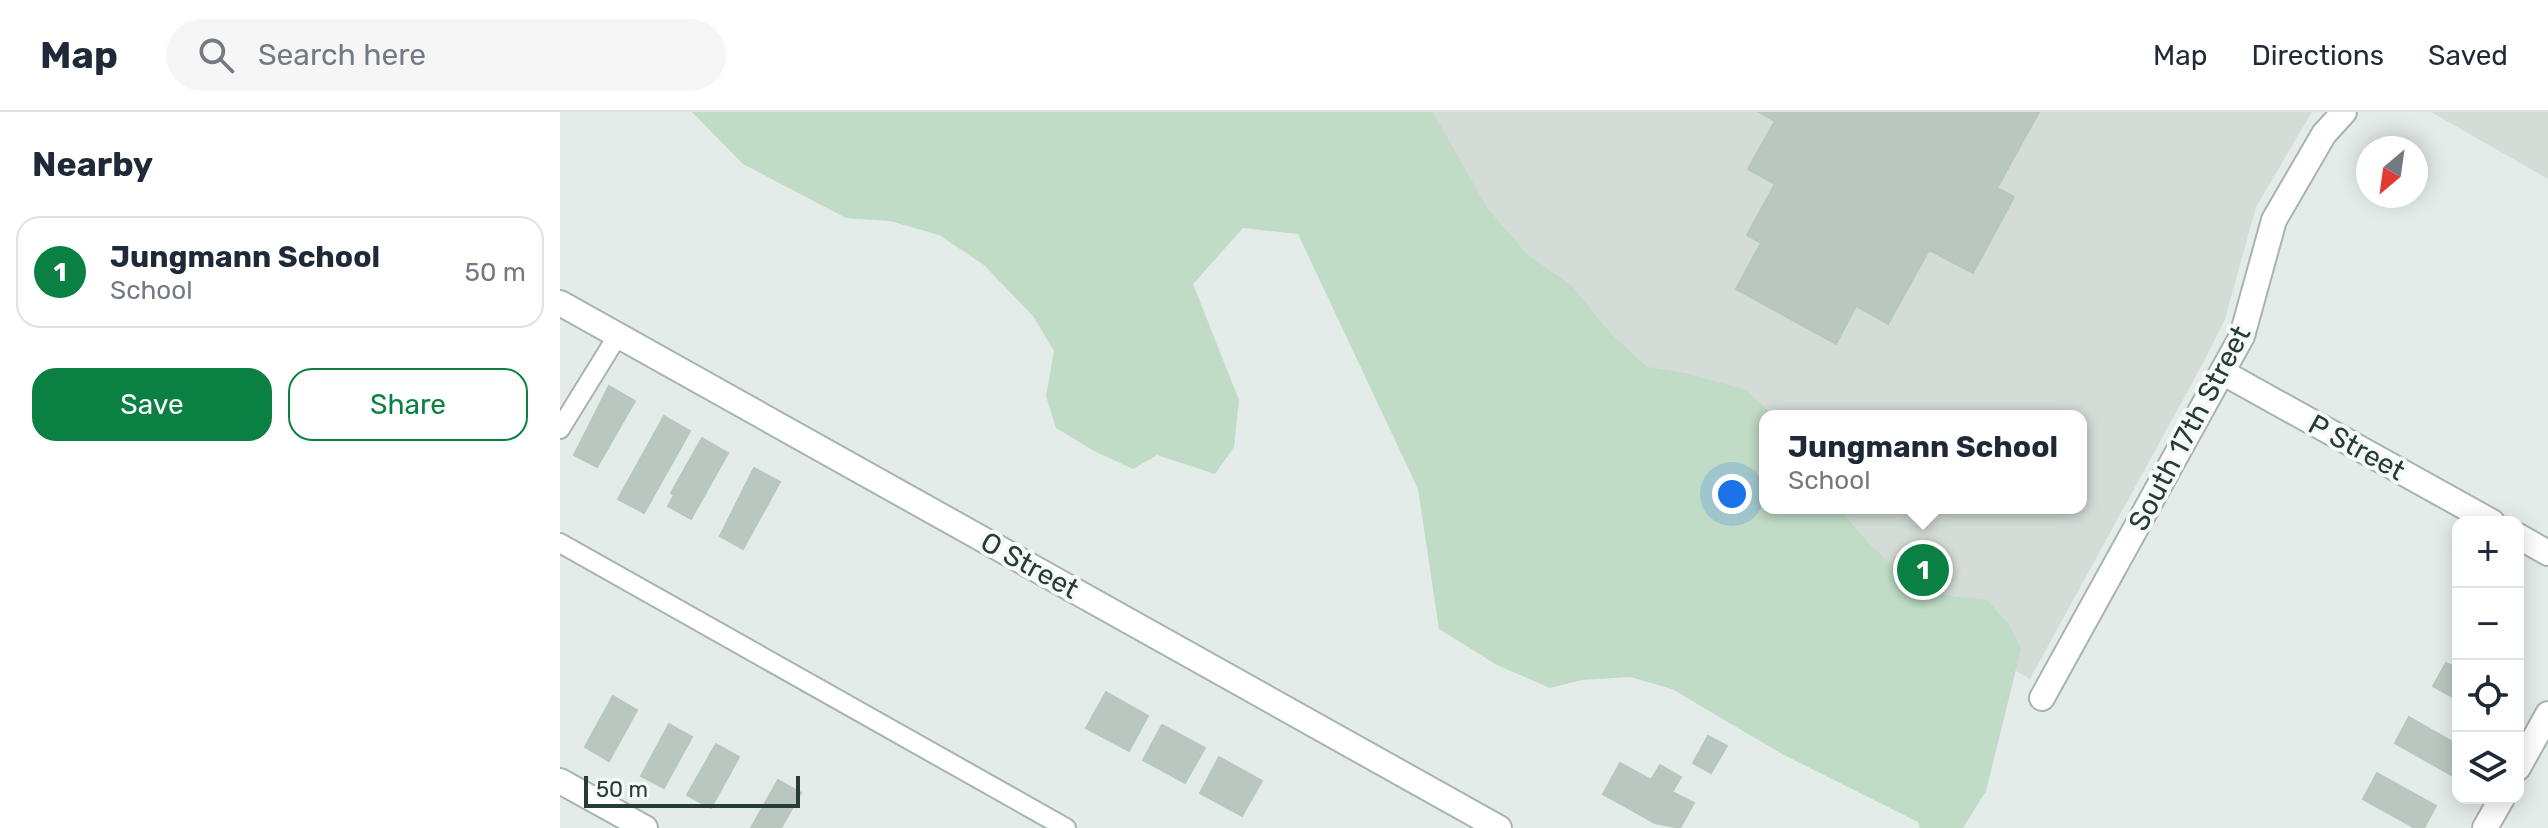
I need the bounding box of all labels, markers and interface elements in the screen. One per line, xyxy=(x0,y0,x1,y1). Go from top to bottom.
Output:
search box xyxy=(166,19,726,91)
text: Map xyxy=(40,32,118,78)
icon: search xyxy=(194,33,238,77)
text: Search here xyxy=(258,37,426,73)
text: Map xyxy=(2153,39,2207,72)
text: Directions xyxy=(2251,39,2384,72)
text: Saved xyxy=(2428,39,2508,72)
north arrow xyxy=(2356,136,2428,208)
text: Nearby xyxy=(32,144,153,185)
text: Jungmann School xyxy=(110,239,380,275)
text: 1 xyxy=(54,257,66,288)
text: 50 m xyxy=(465,257,526,288)
text: School xyxy=(110,275,193,306)
street label: South 17th Street xyxy=(2121,320,2257,536)
button: Save xyxy=(32,368,272,441)
button: Share xyxy=(288,368,528,441)
street label: P Street xyxy=(2303,408,2411,487)
popup xyxy=(1759,410,2087,514)
text: Jungmann School xyxy=(1788,429,2058,465)
text: School xyxy=(1788,465,1870,496)
your location xyxy=(1712,474,1752,514)
map controls xyxy=(2452,516,2524,804)
button: + xyxy=(2452,516,2524,588)
street label: O Street xyxy=(975,525,1084,606)
pin: 1 xyxy=(1897,540,1949,600)
button: − xyxy=(2452,588,2524,660)
button: locate xyxy=(2452,660,2524,732)
button: layers xyxy=(2452,732,2524,804)
scale bar xyxy=(584,772,800,808)
text: 50 m xyxy=(596,776,648,803)

